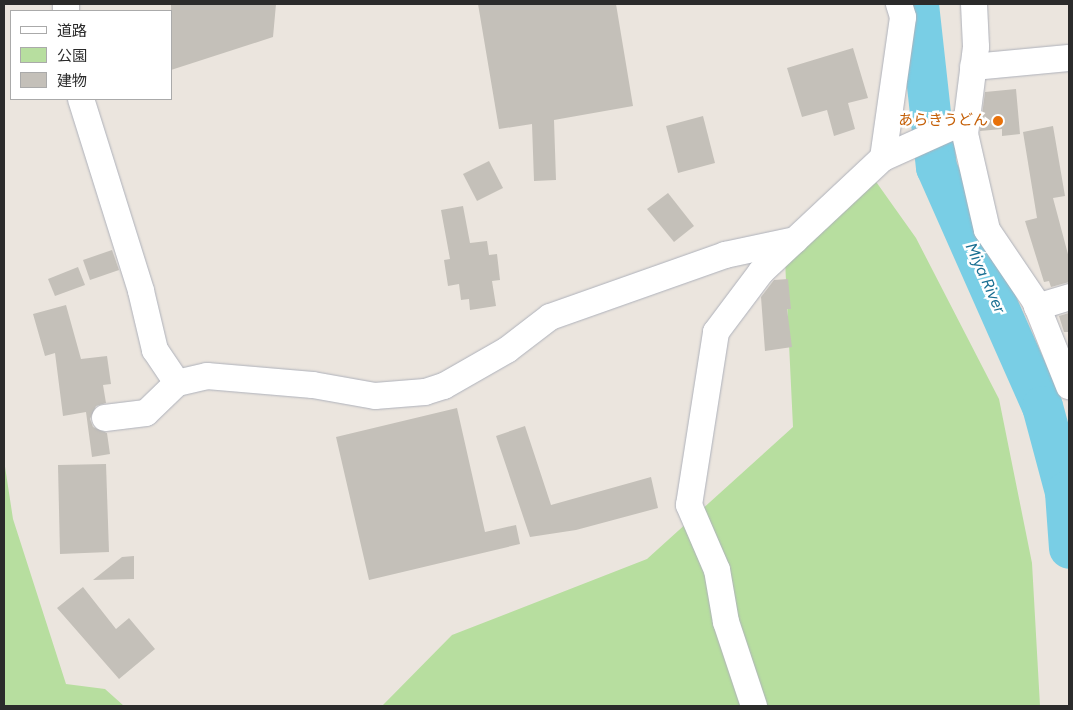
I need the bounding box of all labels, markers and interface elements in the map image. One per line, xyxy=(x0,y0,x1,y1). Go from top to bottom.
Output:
legend xyxy=(10,10,172,100)
text: 道路 xyxy=(57,22,87,40)
text: 公園 xyxy=(57,47,87,65)
text: 建物 xyxy=(57,72,87,90)
place label: あらきうどん xyxy=(898,112,988,130)
marker: あらきうどん xyxy=(992,115,1004,127)
water label: Miya River xyxy=(961,240,1009,316)

